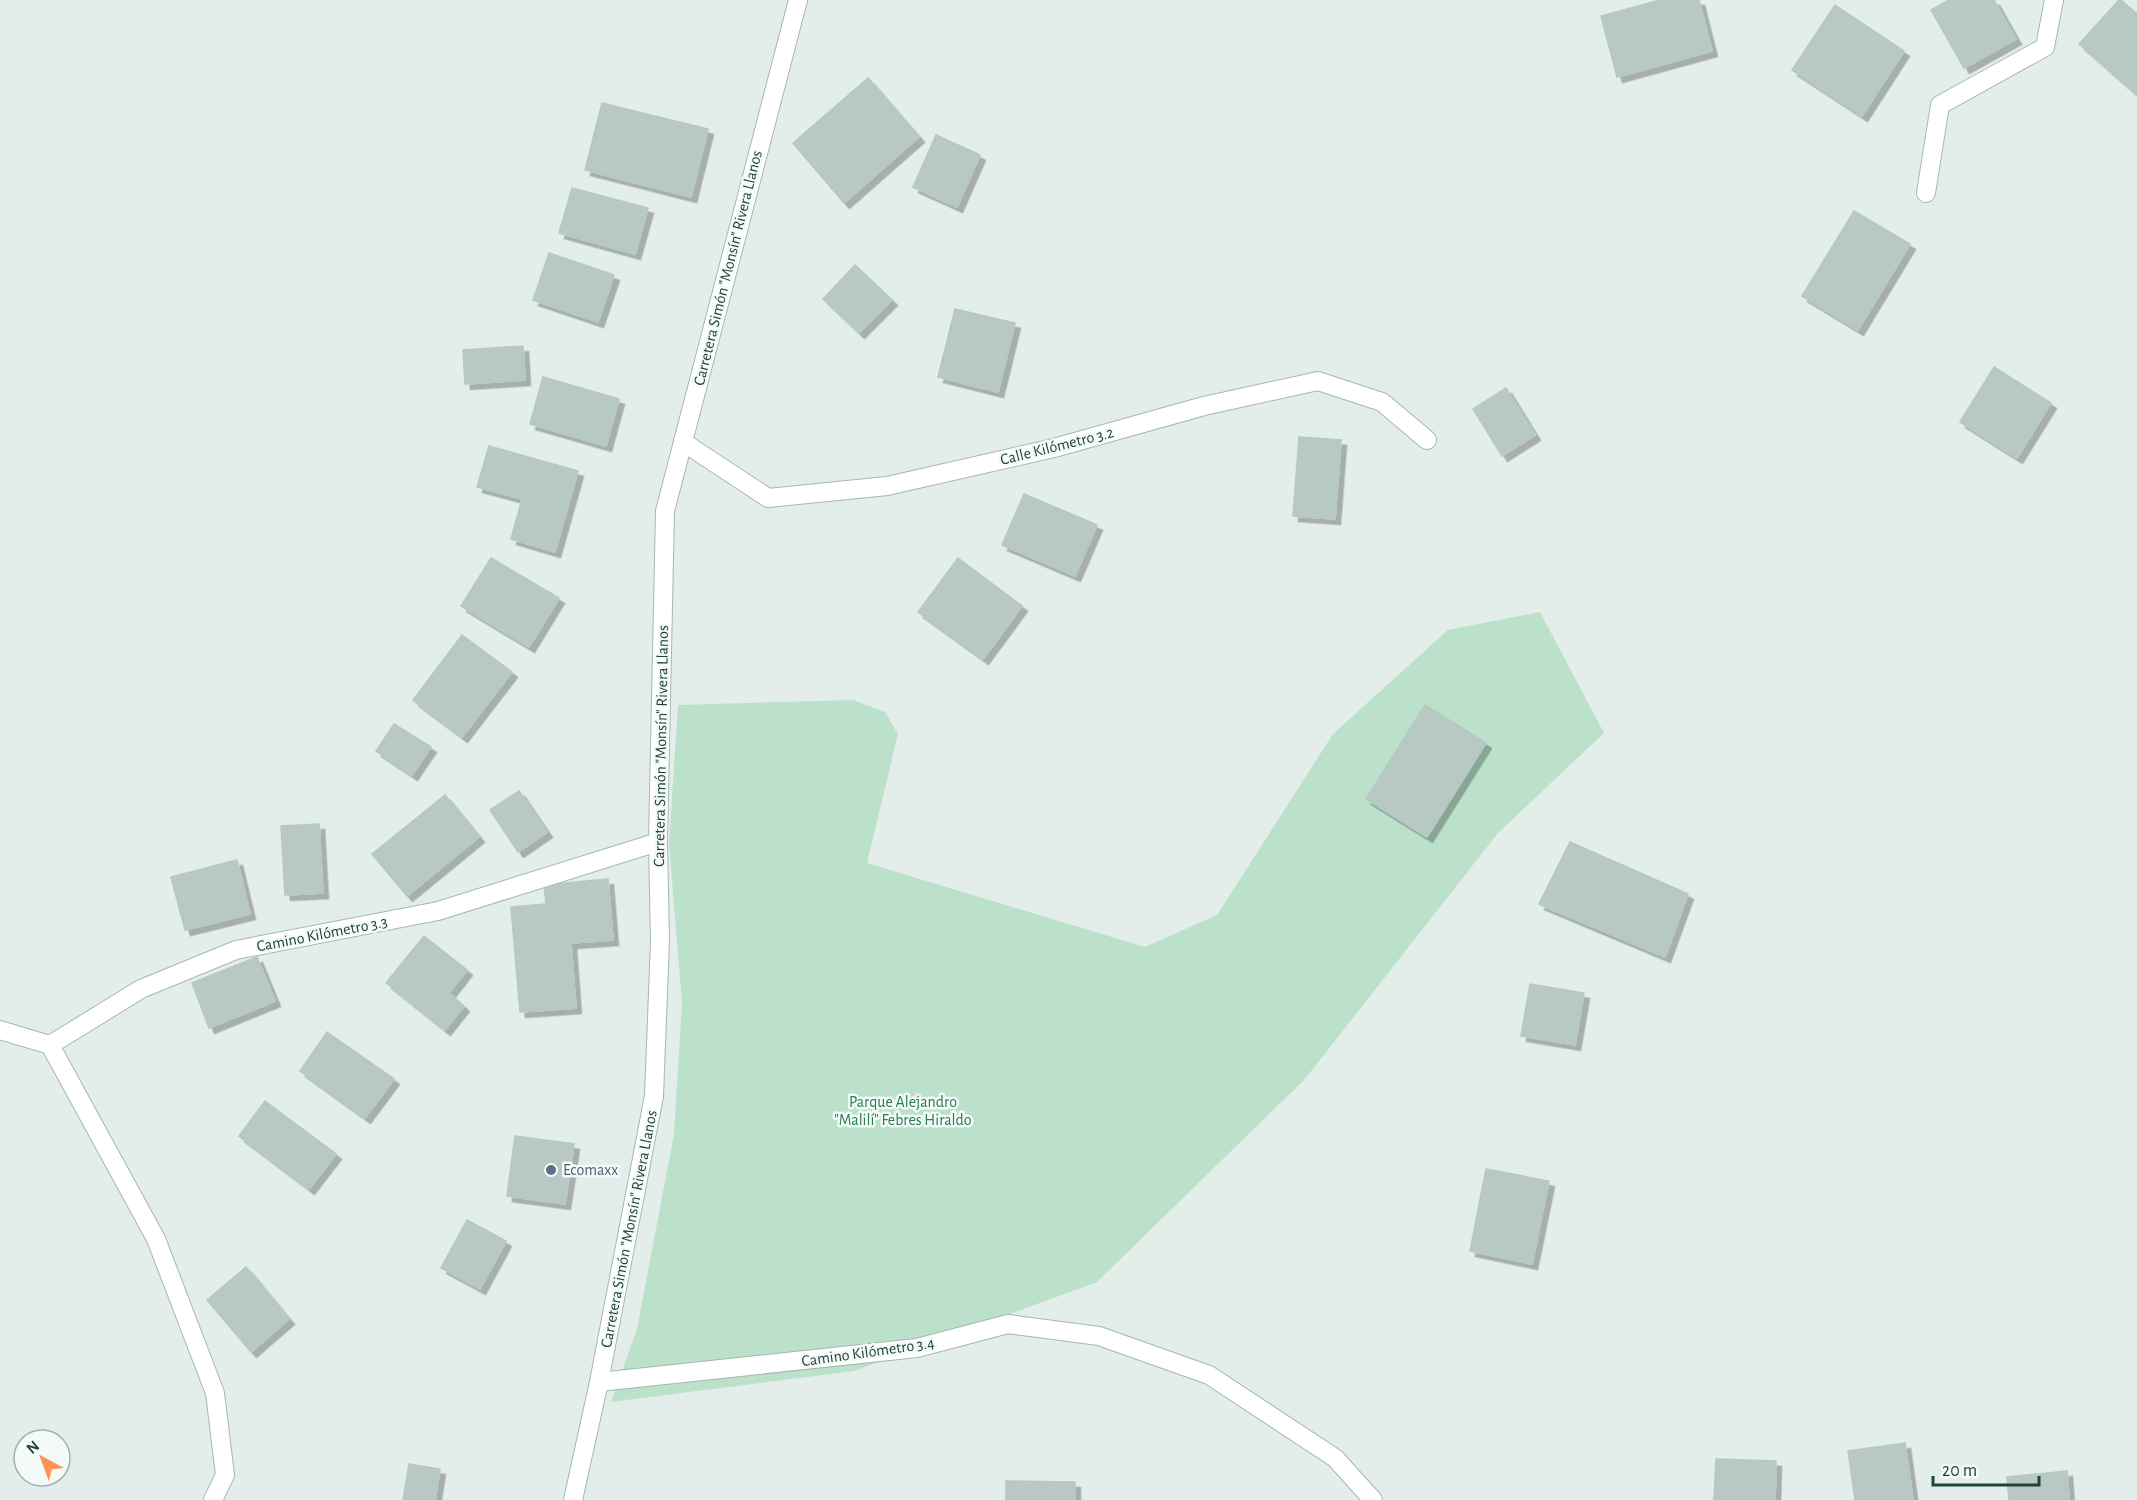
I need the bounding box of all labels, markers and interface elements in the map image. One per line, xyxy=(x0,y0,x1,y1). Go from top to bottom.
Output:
street label: Carretera Simón "Monsín" Rivera Llanos xyxy=(691,149,765,387)
street label: Calle Kilómetro 3.2 xyxy=(999,424,1115,468)
street label: Carretera Simón "Monsín" Rivera Llanos xyxy=(651,625,671,867)
street label: Camino Kilómetro 3.3 xyxy=(255,913,389,955)
park label: Parque Alejandro "Malilí" Febres Hiraldo xyxy=(834,1094,972,1128)
street label: Carretera Simón "Monsín" Rivera Llanos xyxy=(598,1109,660,1349)
place label: Ecomaxx xyxy=(563,1162,618,1178)
marker: Ecomaxx xyxy=(544,1163,558,1177)
street label: Camino Kilómetro 3.4 xyxy=(800,1335,936,1369)
north arrow xyxy=(12,1428,72,1488)
text: N xyxy=(23,1438,42,1457)
scale bar xyxy=(1933,1449,2040,1487)
text: 20 m xyxy=(1942,1462,1977,1480)

